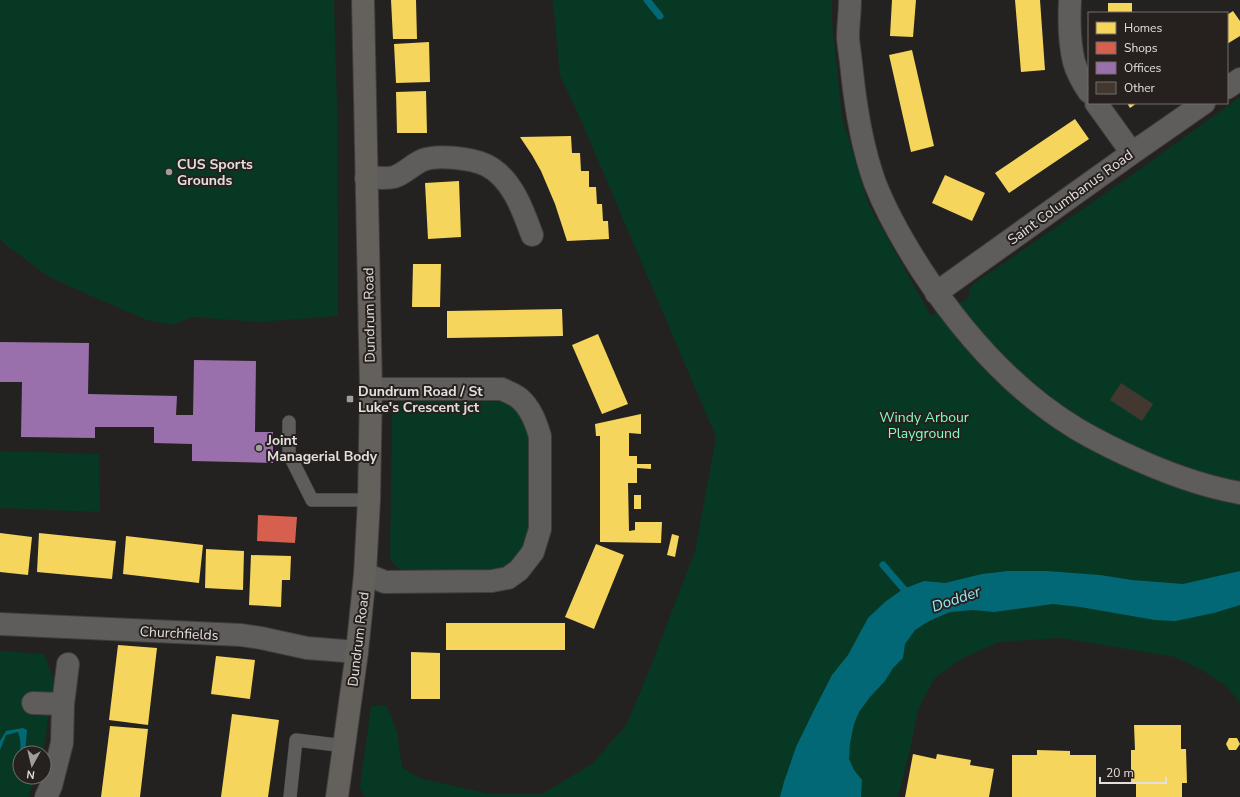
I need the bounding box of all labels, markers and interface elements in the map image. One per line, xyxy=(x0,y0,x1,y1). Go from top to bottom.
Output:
legend xyxy=(1088,12,1228,104)
text: Homes xyxy=(1124,20,1162,36)
text: Shops xyxy=(1124,40,1158,56)
text: Offices xyxy=(1124,60,1162,76)
text: Other xyxy=(1124,80,1156,96)
street label: Saint Columbanus Road xyxy=(1004,145,1137,249)
place label: CUS Sports Grounds xyxy=(177,155,253,190)
marker: CUS Sports Grounds xyxy=(164,167,174,177)
street label: Dundrum Road xyxy=(359,267,380,363)
place label: Dundrum Road / St Luke's Crescent jct xyxy=(358,382,483,417)
marker: Dundrum Road / St Luke's Crescent jct xyxy=(345,394,355,404)
park label: Windy Arbour Playground xyxy=(879,408,969,443)
place label: Joint Managerial Body xyxy=(266,431,378,466)
marker: Joint Managerial Body xyxy=(254,443,264,453)
water label: Dodder xyxy=(929,581,984,617)
street label: Dundrum Road xyxy=(343,591,374,688)
street label: Churchfields xyxy=(139,622,219,645)
north arrow xyxy=(12,745,52,785)
scale bar xyxy=(1100,759,1166,785)
text: 20 m xyxy=(1106,765,1134,781)
text: N xyxy=(26,766,36,782)

